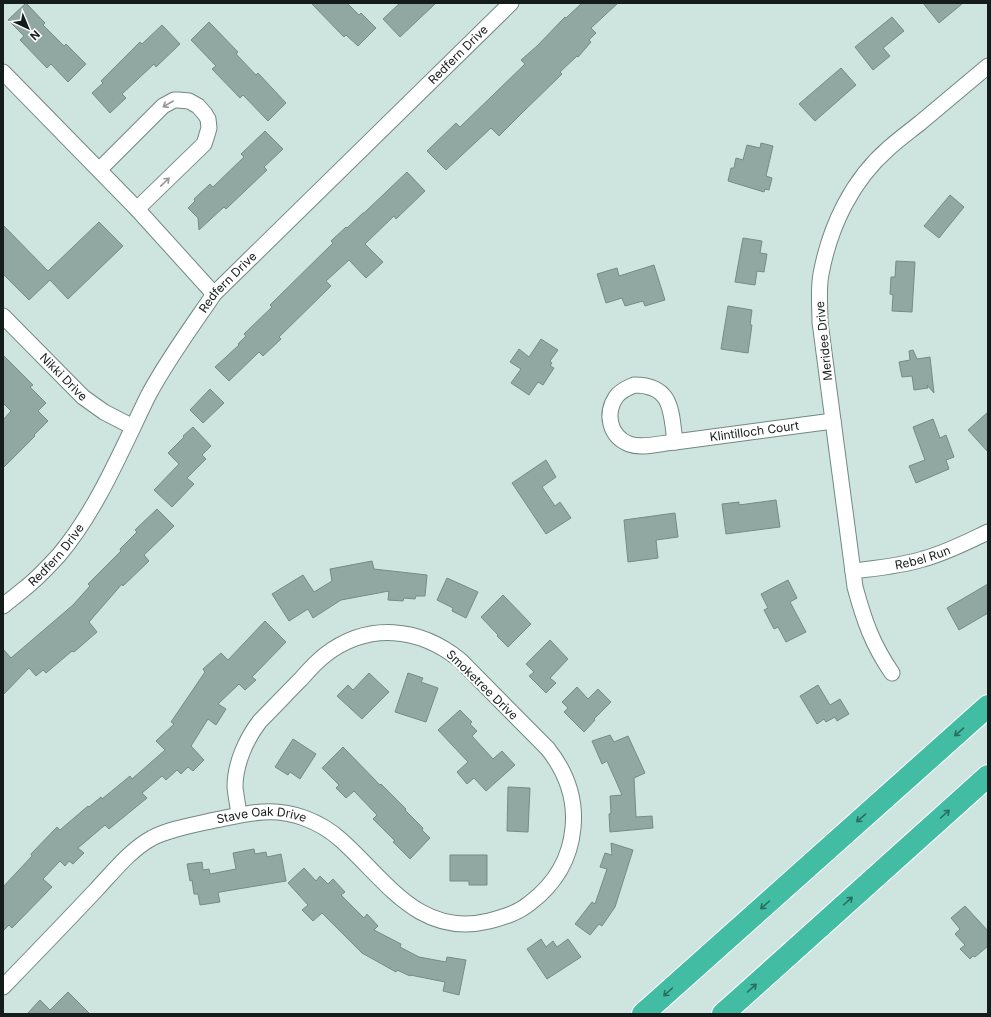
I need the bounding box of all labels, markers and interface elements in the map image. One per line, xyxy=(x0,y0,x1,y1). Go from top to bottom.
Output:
north arrow xyxy=(8,8,48,48)
street label: Redfern Drive xyxy=(425,22,491,87)
text: N xyxy=(27,27,43,43)
one-way arrow xyxy=(162,100,174,108)
one-way arrow xyxy=(160,177,170,187)
street label: Redfern Drive xyxy=(195,248,260,315)
street label: Meridee Drive xyxy=(812,301,835,382)
street label: Nikki Drive xyxy=(37,350,91,404)
street label: Klintilloch Court xyxy=(709,418,800,444)
street label: Redfern Drive xyxy=(25,521,87,589)
street label: Rebel Run xyxy=(894,542,952,572)
street label: Smoketree Drive xyxy=(443,647,521,723)
one-way arrow xyxy=(954,727,964,737)
street label: Stave Oak Drive xyxy=(215,804,309,827)
one-way arrow xyxy=(940,810,950,819)
one-way arrow xyxy=(857,813,867,822)
one-way arrow xyxy=(843,897,853,906)
one-way arrow xyxy=(760,900,770,909)
one-way arrow xyxy=(746,984,756,993)
one-way arrow xyxy=(663,987,673,996)

